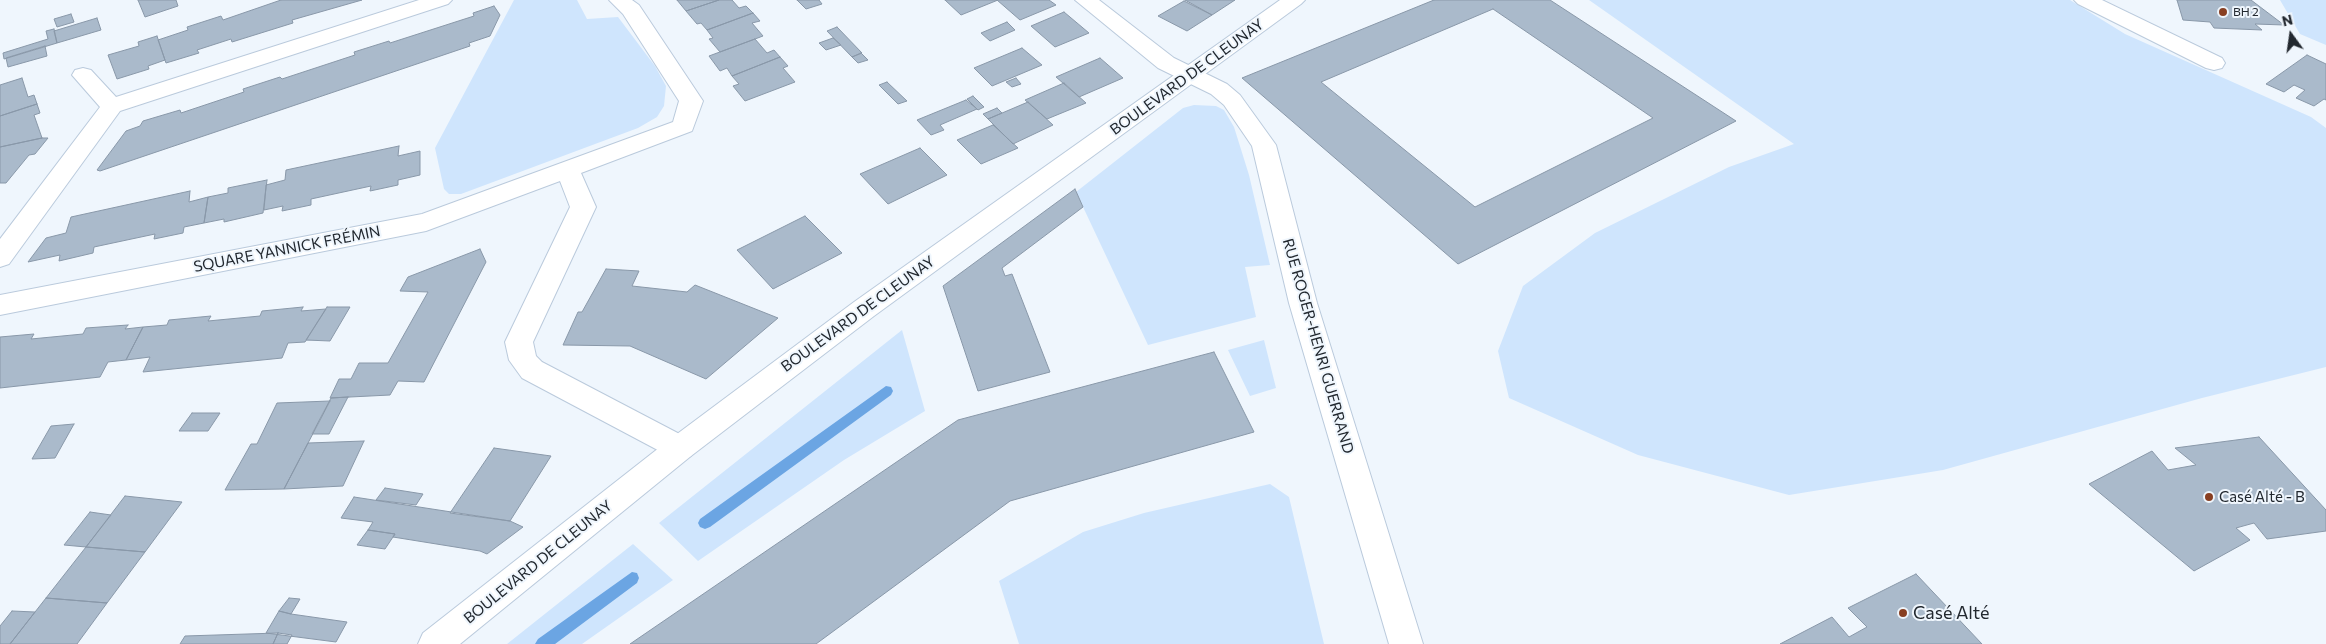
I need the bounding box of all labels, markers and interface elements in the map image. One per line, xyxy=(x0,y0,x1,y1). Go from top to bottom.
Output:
place label: BH 2 xyxy=(2233,5,2259,19)
marker: BH 2 xyxy=(2217,6,2229,18)
north arrow xyxy=(2266,10,2316,60)
text: N xyxy=(2280,10,2294,29)
street label: BOULEVARD DE CLEUNAY xyxy=(1107,15,1267,139)
street label: SQUARE YANNICK FRÉMIN xyxy=(192,222,382,276)
street label: RUE ROGER-HENRI GUERRAND xyxy=(1279,236,1357,456)
street label: BOULEVARD DE CLEUNAY xyxy=(778,252,938,376)
place label: Casé Alté - B xyxy=(2219,488,2305,506)
marker: Casé Alté - B xyxy=(2203,491,2215,503)
street label: BOULEVARD DE CLEUNAY xyxy=(460,497,616,627)
place label: Casé Alté xyxy=(1913,602,1990,624)
marker: Casé Alté xyxy=(1897,607,1909,619)

